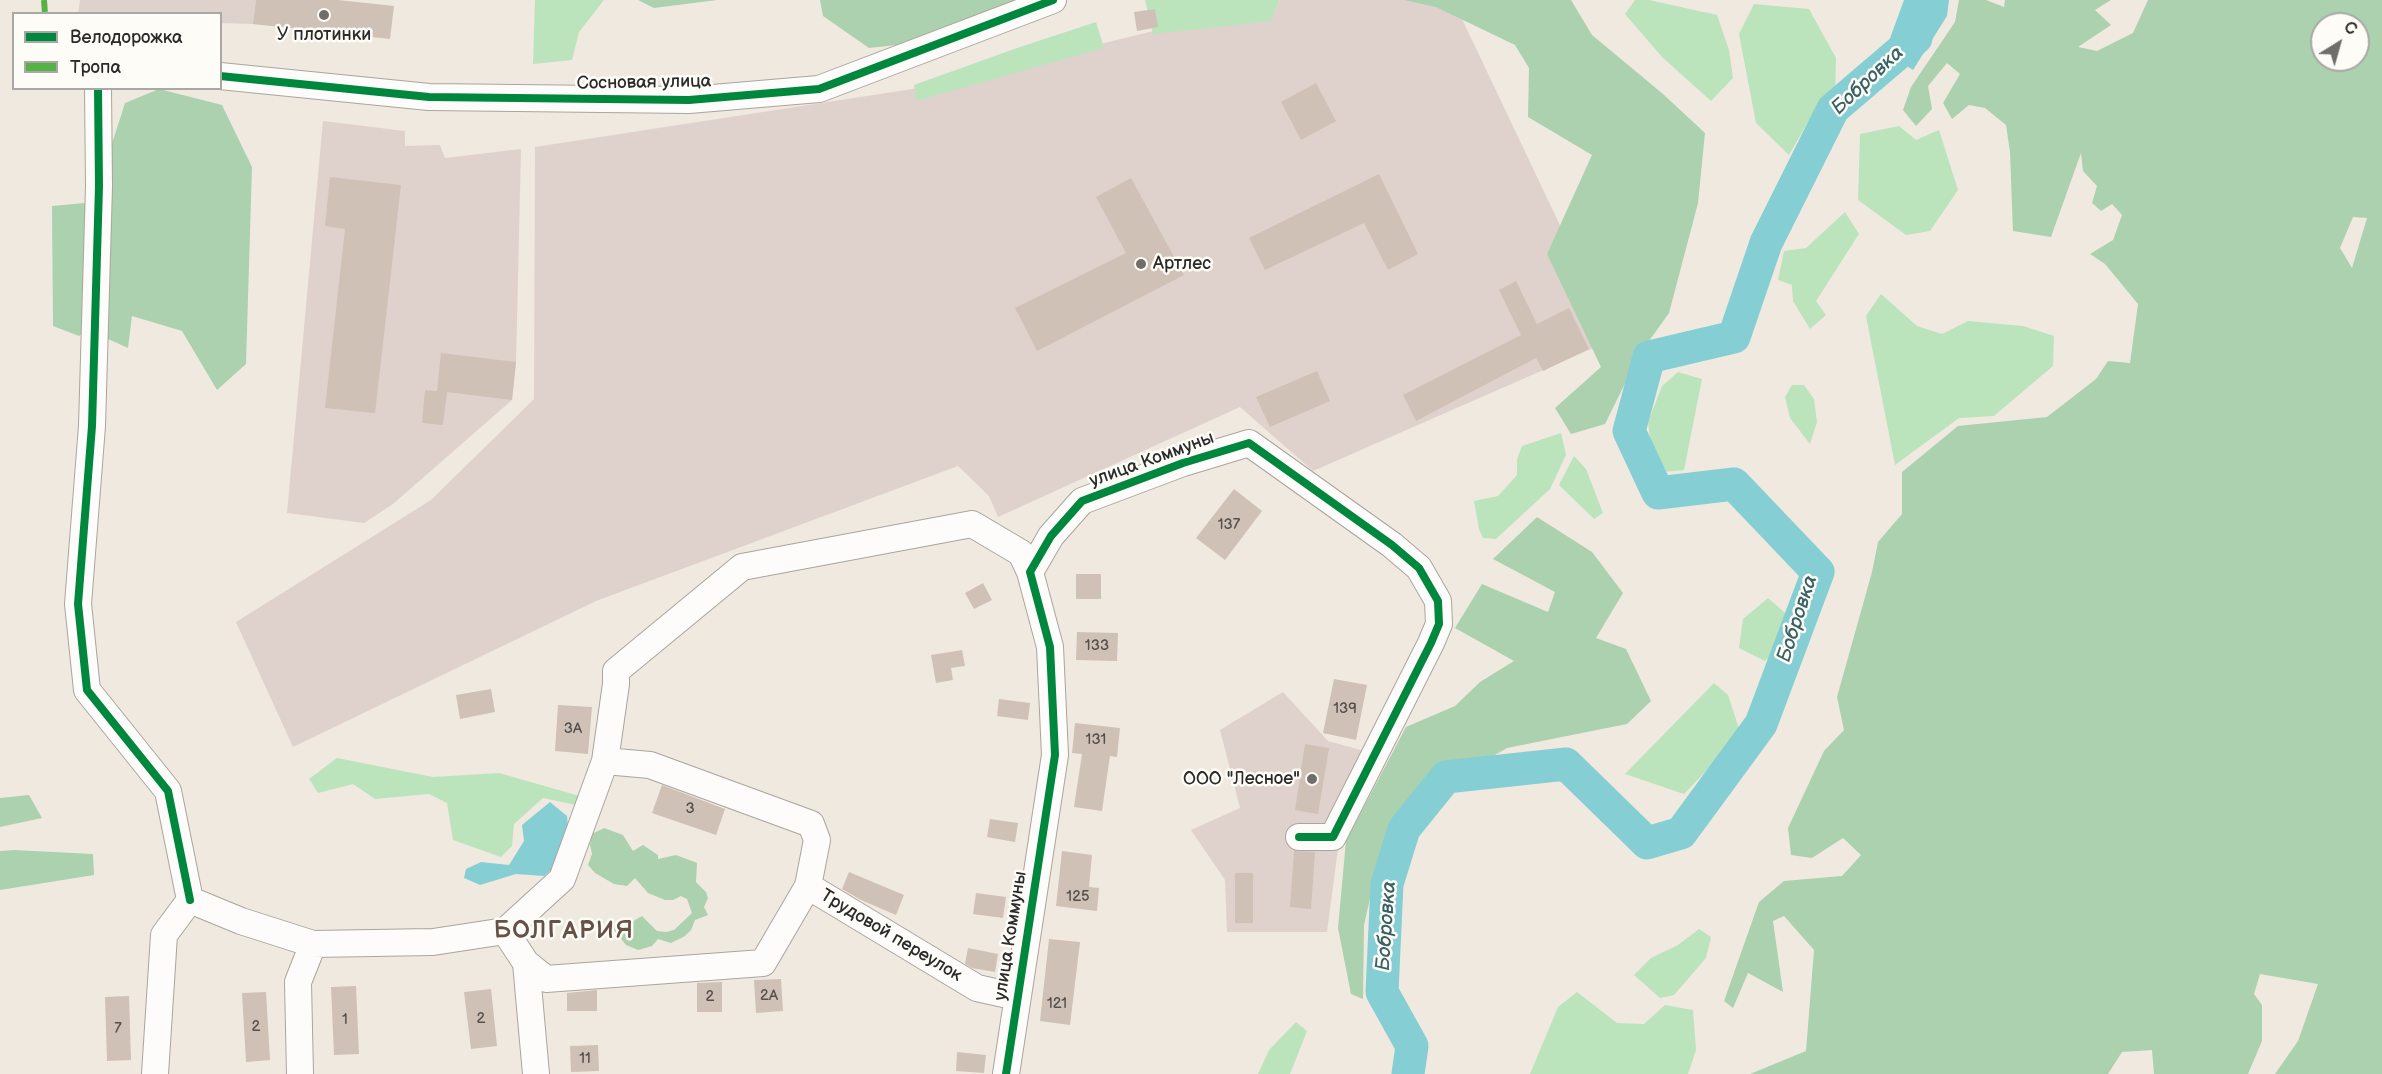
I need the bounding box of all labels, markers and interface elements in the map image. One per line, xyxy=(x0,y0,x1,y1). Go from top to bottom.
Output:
marker: У плотинки xyxy=(317,8,331,22)
legend xyxy=(12,12,222,90)
north arrow xyxy=(2310,12,2370,72)
text: С xyxy=(2340,18,2360,40)
place label: У плотинки xyxy=(277,24,371,46)
text: Велодорожка xyxy=(70,27,183,48)
water label: Бобровка xyxy=(1827,42,1909,120)
text: Тропа xyxy=(70,57,121,78)
street label: Сосновая улица xyxy=(576,71,712,95)
place label: Артлес xyxy=(1153,253,1211,275)
marker: Артлес xyxy=(1134,257,1148,271)
street label: улица Коммуны xyxy=(1087,427,1217,493)
house number: 137 xyxy=(1218,516,1240,534)
water label: Бобровка xyxy=(1773,573,1823,665)
house number: 133 xyxy=(1085,637,1109,655)
house number: 139 xyxy=(1333,700,1357,718)
house number: 3А xyxy=(564,720,582,738)
house number: 131 xyxy=(1086,731,1106,749)
place label: ООО "Лесное" xyxy=(1183,768,1300,790)
marker: ООО "Лесное" xyxy=(1305,772,1319,786)
house number: 3 xyxy=(685,800,695,818)
street label: улица Коммуны xyxy=(990,870,1032,1002)
water label: Бобровка xyxy=(1372,880,1402,972)
street label: Трудовой переулок xyxy=(816,885,966,987)
house number: 125 xyxy=(1066,888,1090,906)
district label: БОЛГАРИЯ xyxy=(494,918,634,946)
house number: 2А xyxy=(760,987,778,1005)
house number: 2 xyxy=(706,988,714,1006)
house number: 121 xyxy=(1047,995,1067,1013)
house number: 2 xyxy=(477,1010,485,1028)
house number: 1 xyxy=(342,1011,348,1029)
house number: 2 xyxy=(252,1018,260,1036)
house number: 7 xyxy=(114,1020,122,1038)
house number: 11 xyxy=(579,1050,591,1068)

